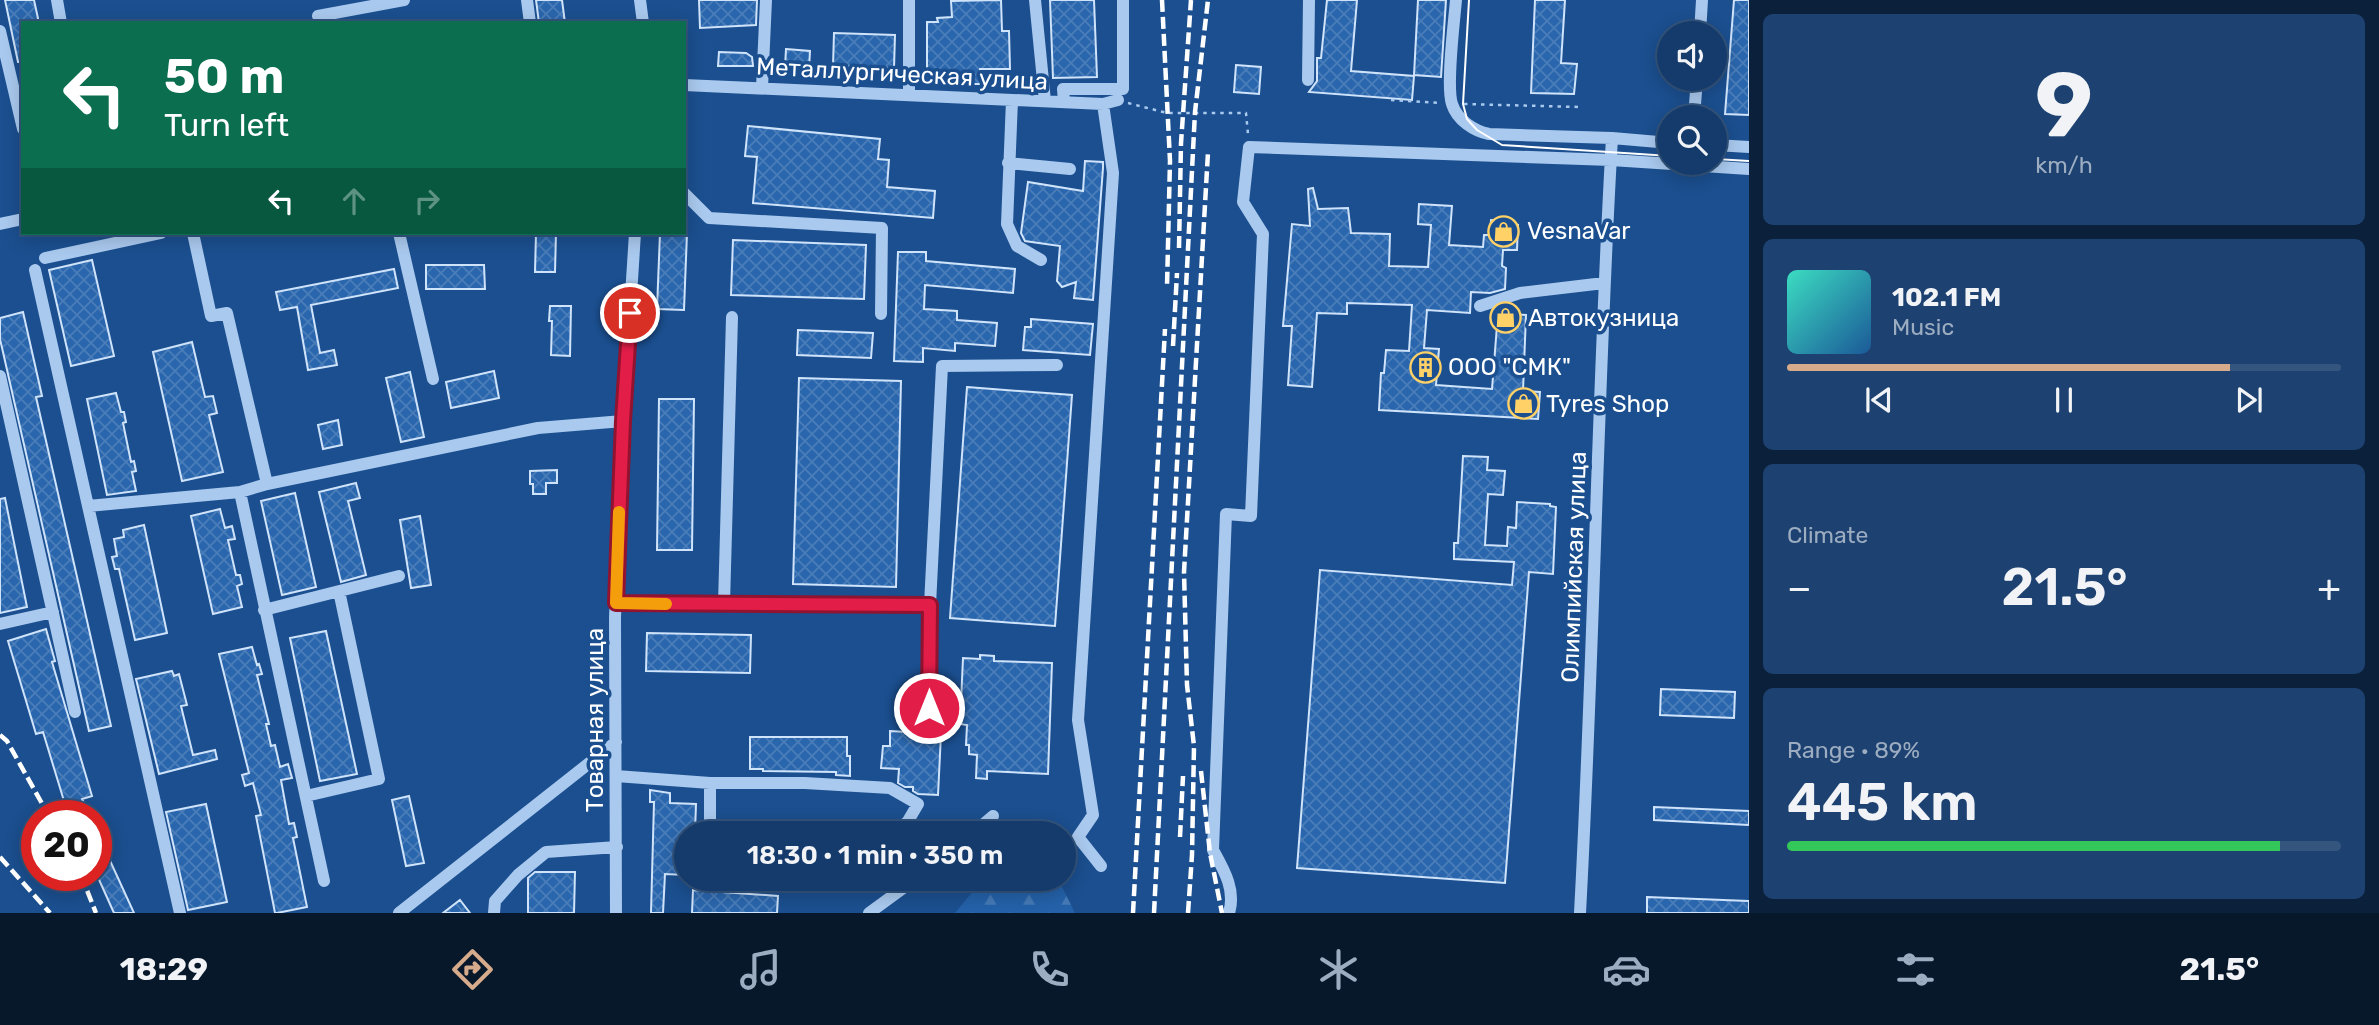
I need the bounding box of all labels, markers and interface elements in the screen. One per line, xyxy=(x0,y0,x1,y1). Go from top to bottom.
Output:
map controls xyxy=(1657,21,1727,175)
button: sound xyxy=(1657,21,1727,91)
text: 50 m xyxy=(164,47,284,105)
icon: left xyxy=(49,49,140,140)
text: 9 xyxy=(2035,51,2093,159)
street label: Металлургическая улица xyxy=(755,52,1049,96)
button: search xyxy=(1657,105,1727,175)
text: Turn left xyxy=(164,106,289,144)
text: km/h xyxy=(2035,151,2093,179)
icon: left xyxy=(262,182,300,220)
icon: ahead xyxy=(335,182,373,220)
icon: right xyxy=(408,182,446,220)
shop icon: VesnaVar xyxy=(1487,214,1521,248)
place label: VesnaVar xyxy=(1527,217,1631,245)
text: 102.1 FM xyxy=(1892,282,2001,313)
pin xyxy=(600,283,660,343)
icon: arrive xyxy=(611,294,649,332)
shop icon: Автокузница xyxy=(1488,301,1522,335)
place label: Автокузница xyxy=(1528,304,1679,332)
text: Music xyxy=(1892,313,1954,341)
building icon: ООО "СМК" xyxy=(1408,350,1442,384)
place label: ООО "СМК" xyxy=(1448,353,1571,381)
icon: previous xyxy=(1860,381,1898,419)
icon: pause xyxy=(2045,381,2083,419)
icon: next xyxy=(2230,381,2268,419)
shop icon: Tyres Shop xyxy=(1506,387,1540,421)
place label: Tyres Shop xyxy=(1546,390,1669,418)
street label: Олимпийская улица xyxy=(1556,451,1592,683)
text: Climate xyxy=(1787,521,1868,549)
text: 21.5° xyxy=(2001,556,2128,618)
text: − xyxy=(1787,565,1812,611)
text: + xyxy=(2317,565,2341,611)
street label: Товарная улица xyxy=(581,628,609,812)
position arrow xyxy=(892,671,966,745)
text: Range · 89% xyxy=(1787,736,1920,764)
text: 445 km xyxy=(1787,771,1977,833)
speed limit sign: 20 xyxy=(21,800,112,891)
text: 18:30 · 1 min · 350 m xyxy=(747,840,1003,871)
icon: directions xyxy=(448,945,497,994)
icon: music xyxy=(736,945,785,994)
icon: phone xyxy=(1025,945,1074,994)
icon: climate xyxy=(1314,945,1363,994)
icon: car xyxy=(1602,945,1651,994)
icon: filters xyxy=(1891,945,1940,994)
text: 18:29 xyxy=(120,950,208,988)
text: 21.5° xyxy=(2180,950,2259,988)

